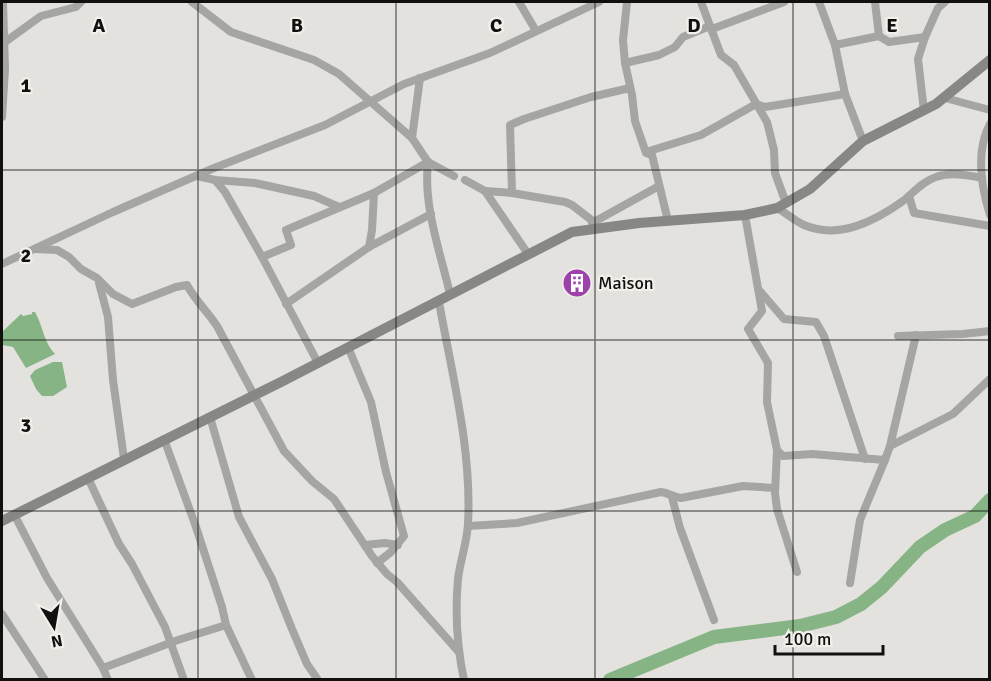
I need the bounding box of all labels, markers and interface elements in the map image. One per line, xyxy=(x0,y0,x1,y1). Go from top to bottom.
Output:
text: A xyxy=(93,13,106,38)
text: B xyxy=(291,13,303,38)
text: C xyxy=(490,13,502,38)
text: D xyxy=(687,13,701,38)
text: E xyxy=(886,13,898,38)
text: 1 xyxy=(21,73,32,98)
text: 2 xyxy=(21,243,31,268)
building icon: Maison xyxy=(561,267,593,299)
place label: Maison xyxy=(598,272,654,294)
text: 3 xyxy=(21,413,31,438)
north arrow xyxy=(24,597,84,657)
scale bar xyxy=(775,618,883,656)
text: 100 m xyxy=(784,628,831,650)
text: N xyxy=(49,630,64,652)

